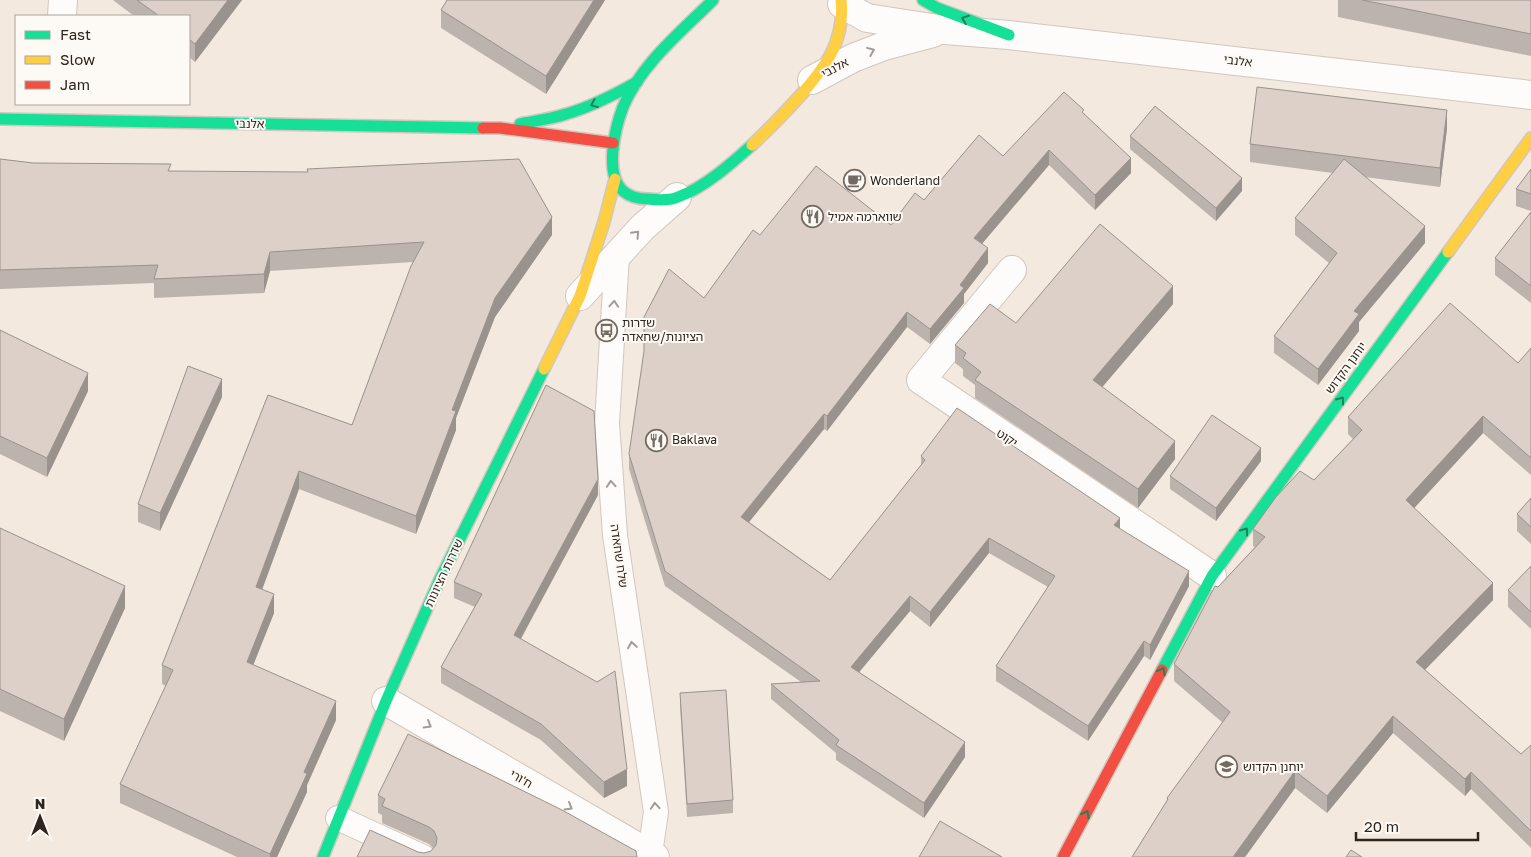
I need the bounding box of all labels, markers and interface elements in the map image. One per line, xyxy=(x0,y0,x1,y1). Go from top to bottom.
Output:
legend xyxy=(15,15,190,105)
one-way arrow xyxy=(962,15,970,25)
text: Fast xyxy=(60,25,91,43)
one-way arrow xyxy=(866,47,875,57)
text: Slow xyxy=(60,50,95,68)
street label: אלנבי xyxy=(1223,51,1254,70)
street label: אלנבי xyxy=(819,54,851,81)
text: Jam xyxy=(60,75,90,93)
one-way arrow xyxy=(590,98,599,109)
street label: אלנבי xyxy=(236,116,265,131)
cafe icon: Wonderland xyxy=(842,169,866,193)
place label: Wonderland xyxy=(870,173,940,188)
restaurant icon: שווארמה אמיל xyxy=(800,205,824,229)
place label: שווארמה אמיל xyxy=(828,209,902,224)
one-way arrow xyxy=(630,231,639,240)
one-way arrow xyxy=(608,300,619,308)
place label: שדרות הציונות/שחאדה xyxy=(622,315,703,344)
bus stop icon: שדרות הציונות/שחאדה xyxy=(594,318,618,342)
street label: יוחנן הקדוש xyxy=(1322,339,1369,397)
one-way arrow xyxy=(1335,397,1343,406)
street label: יקוט xyxy=(994,425,1021,450)
restaurant icon: Baklava xyxy=(644,428,668,452)
place label: Baklava xyxy=(672,432,717,447)
one-way arrow xyxy=(606,480,617,488)
street label: שלח שחאדה xyxy=(608,523,631,589)
one-way arrow xyxy=(1239,527,1248,537)
street label: שדרות הציונות xyxy=(421,536,466,609)
one-way arrow xyxy=(627,641,637,649)
one-way arrow xyxy=(1156,667,1166,676)
one-way arrow xyxy=(423,719,432,729)
school or university icon: יוחנן הקדוש xyxy=(1215,755,1239,779)
place label: יוחנן הקדוש xyxy=(1243,759,1304,774)
street label: ח'ורי xyxy=(507,766,535,791)
north arrow xyxy=(15,792,65,842)
text: N xyxy=(35,795,45,812)
one-way arrow xyxy=(564,800,573,810)
one-way arrow xyxy=(650,801,661,809)
one-way arrow xyxy=(1080,810,1090,819)
scale bar xyxy=(1356,810,1478,842)
text: 20 m xyxy=(1364,817,1399,835)

